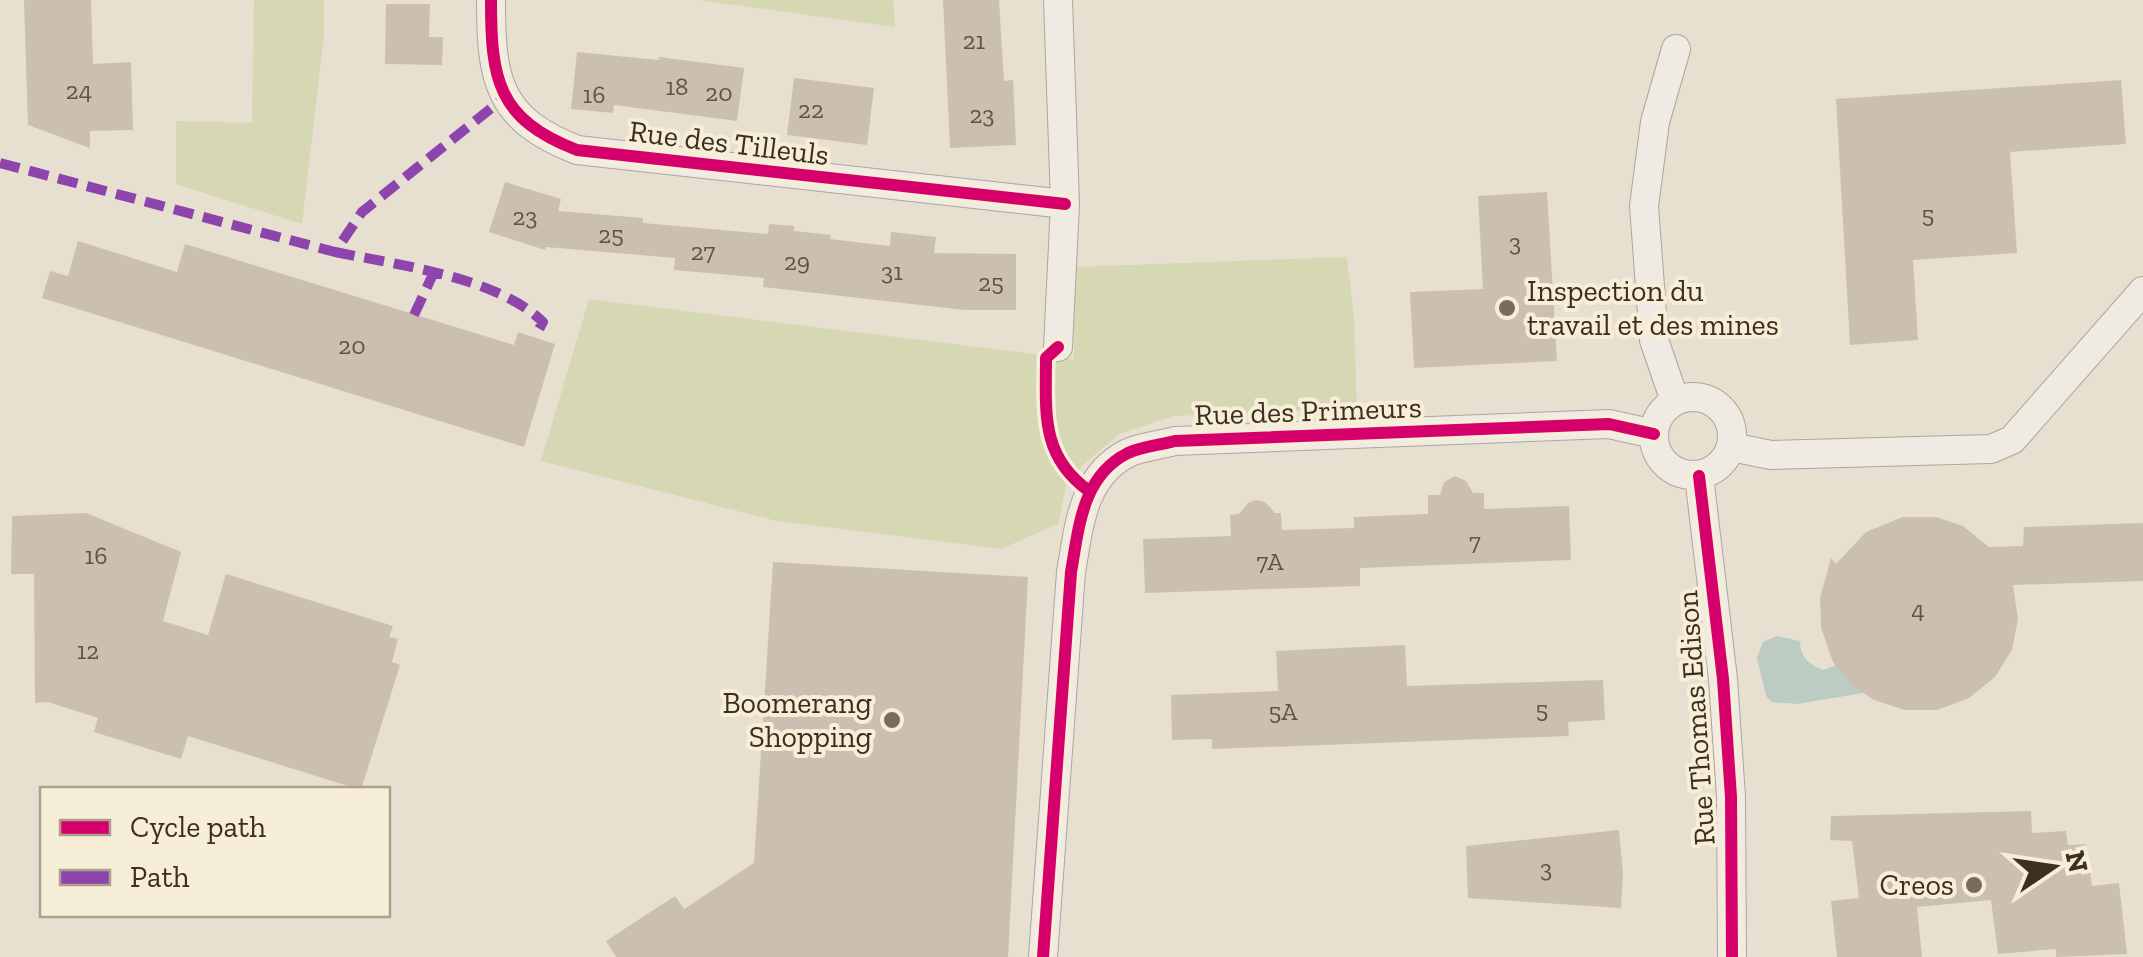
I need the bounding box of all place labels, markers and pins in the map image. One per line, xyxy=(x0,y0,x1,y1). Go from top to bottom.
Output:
place label: Inspection du travail et des mines xyxy=(1527,273,1779,343)
marker: Inspection du travail et des mines xyxy=(1496,297,1518,319)
place label: Boomerang Shopping xyxy=(722,685,872,755)
marker: Boomerang Shopping xyxy=(881,709,903,731)
place label: Creos xyxy=(1879,867,1954,903)
marker: Creos xyxy=(1963,874,1985,896)

